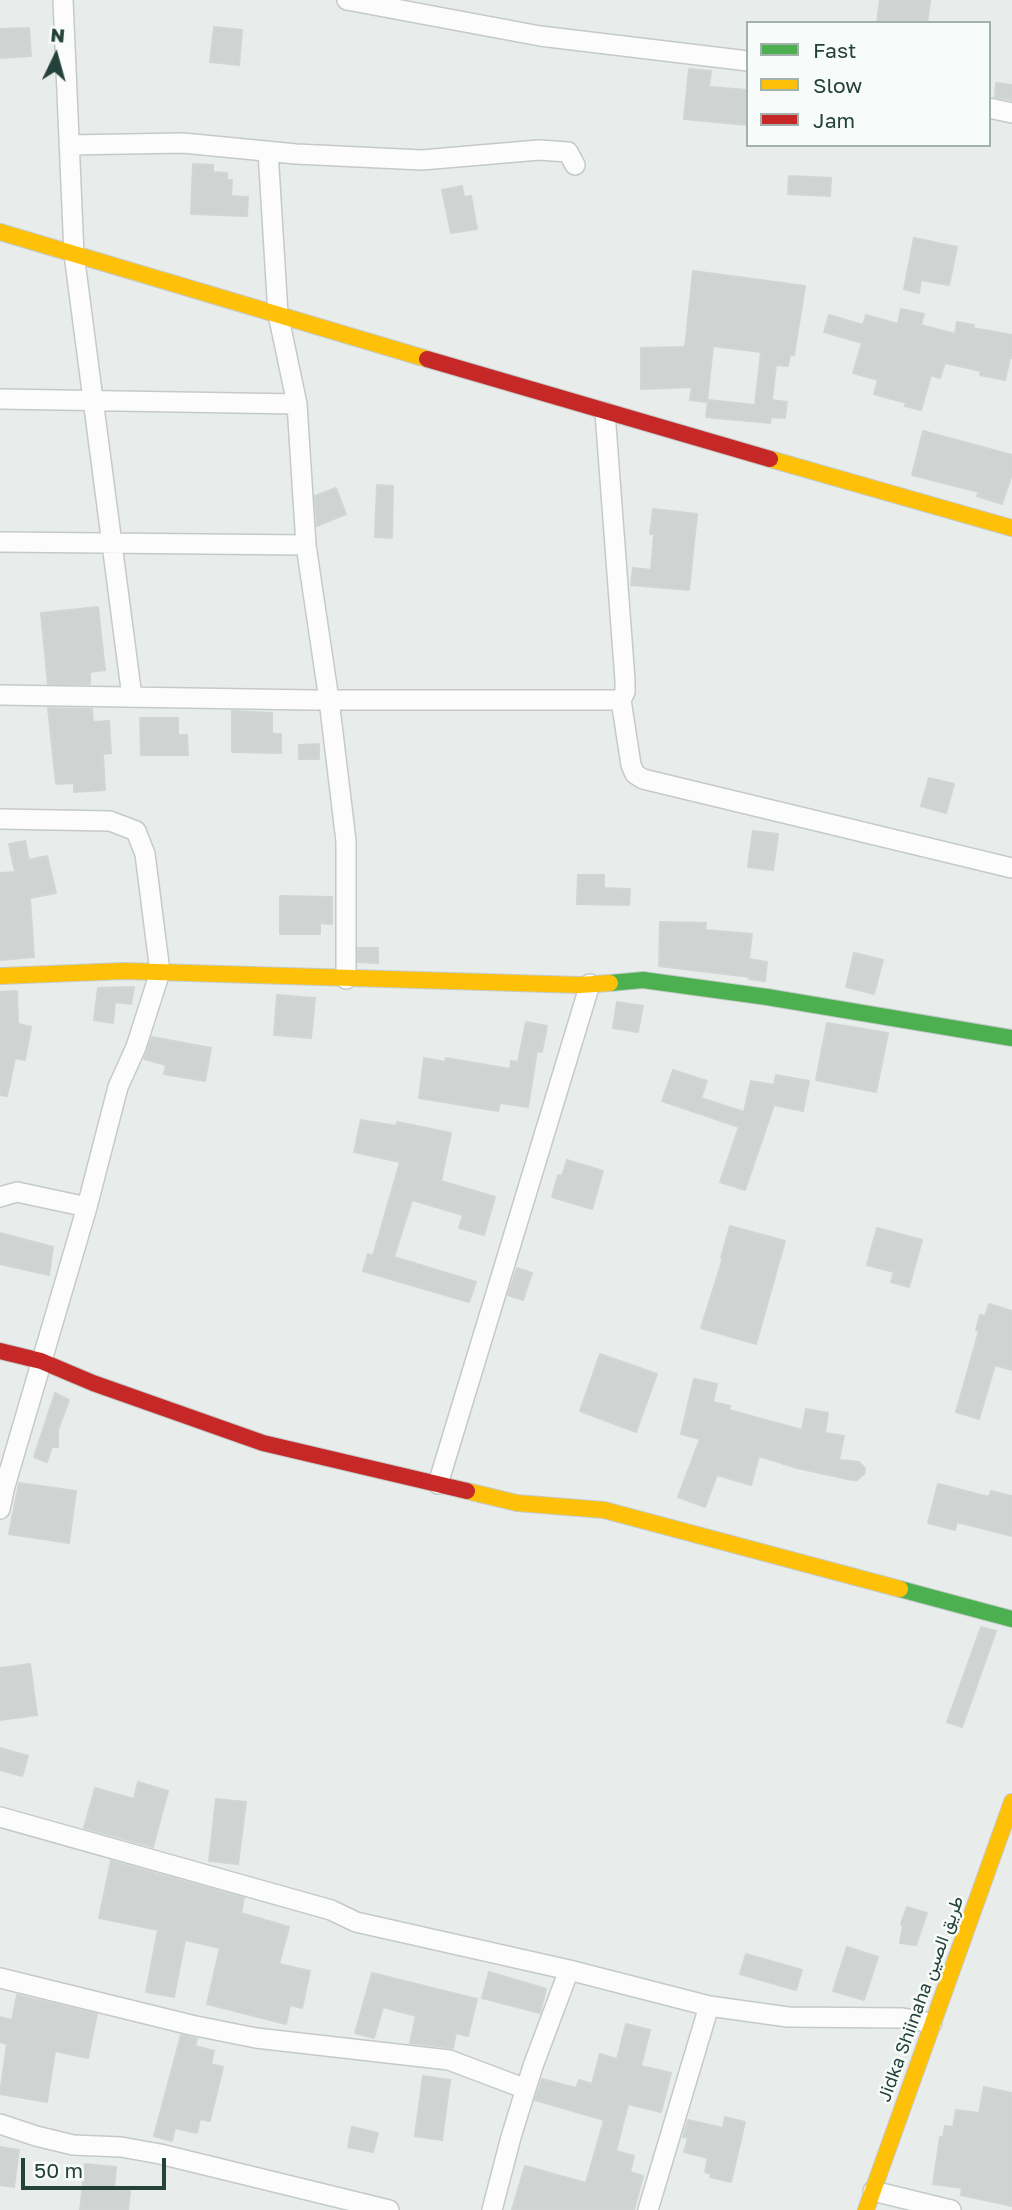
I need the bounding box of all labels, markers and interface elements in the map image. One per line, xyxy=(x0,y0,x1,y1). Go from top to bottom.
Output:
north arrow xyxy=(21,21,91,91)
legend xyxy=(746,21,991,147)
text: N xyxy=(50,22,66,47)
text: Fast xyxy=(813,37,856,63)
text: Slow xyxy=(813,72,862,98)
text: Jam xyxy=(813,107,855,133)
street label: Jidka Shiinaha طريق الصين xyxy=(874,1893,968,2105)
scale bar xyxy=(24,2144,170,2188)
text: 50 m xyxy=(34,2157,83,2183)

